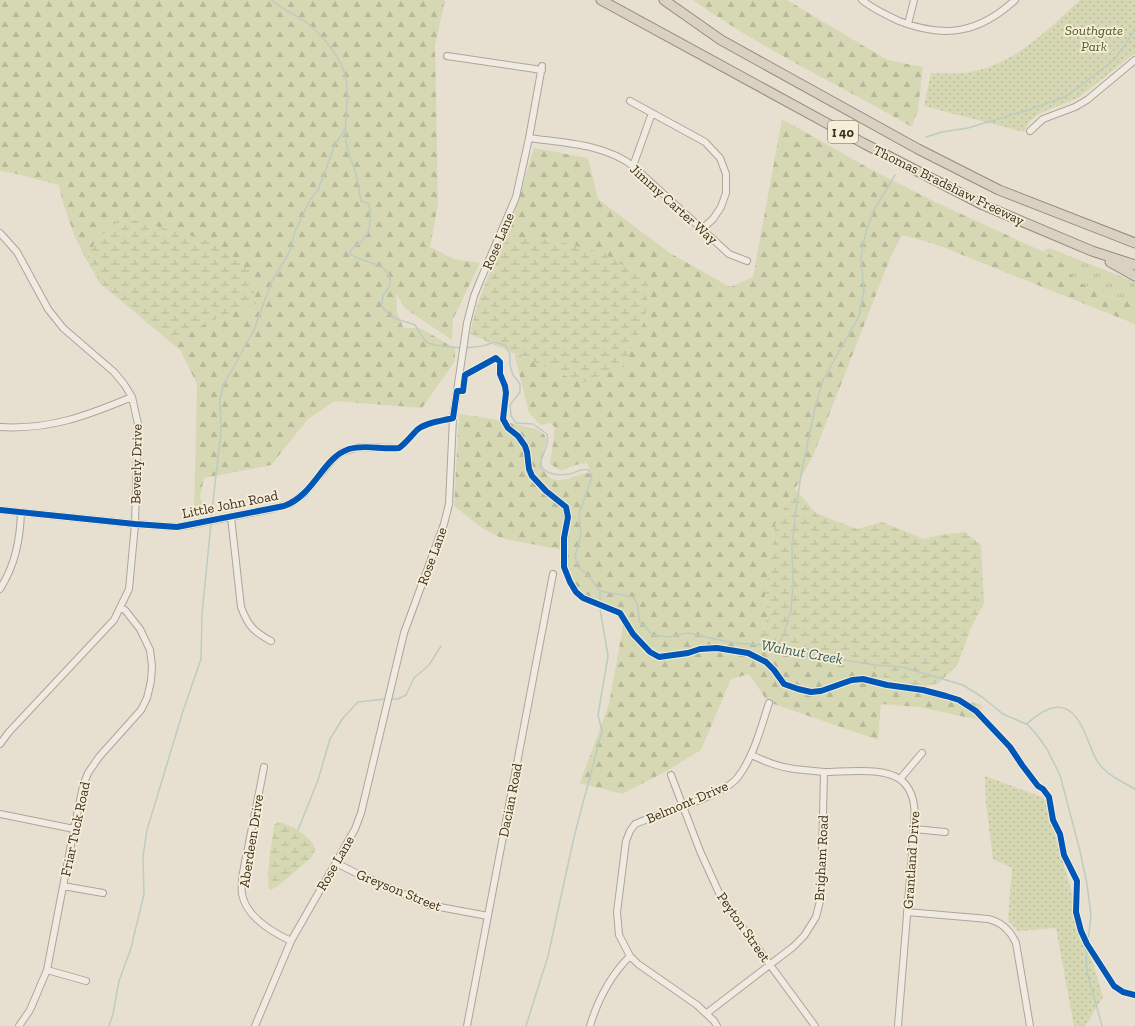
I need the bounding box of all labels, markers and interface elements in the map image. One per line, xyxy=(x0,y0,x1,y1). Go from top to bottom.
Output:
park label: Southgate Park xyxy=(1065,22,1123,55)
road number: I 40 xyxy=(828,121,858,143)
street label: Thomas Bradshaw Freeway xyxy=(871,141,1028,230)
street label: Jimmy Carter Way xyxy=(626,161,722,249)
street label: Rose Lane xyxy=(479,210,518,272)
street label: Beverly Drive xyxy=(127,423,146,504)
street label: Little John Road xyxy=(181,487,280,522)
street label: Rose Lane xyxy=(414,524,451,588)
water label: Walnut Creek xyxy=(760,636,845,668)
street label: Dacian Road xyxy=(495,761,526,839)
street label: Belmont Drive xyxy=(644,777,731,827)
street label: Friar Tuck Road xyxy=(57,780,94,878)
street label: Aberdeen Drive xyxy=(236,793,267,889)
street label: Grantland Drive xyxy=(900,810,923,909)
street label: Brigham Road xyxy=(811,814,832,901)
street label: Rose Lane xyxy=(313,832,358,894)
street label: Greyson Street xyxy=(354,866,445,916)
street label: Peyton Street xyxy=(713,889,774,966)

